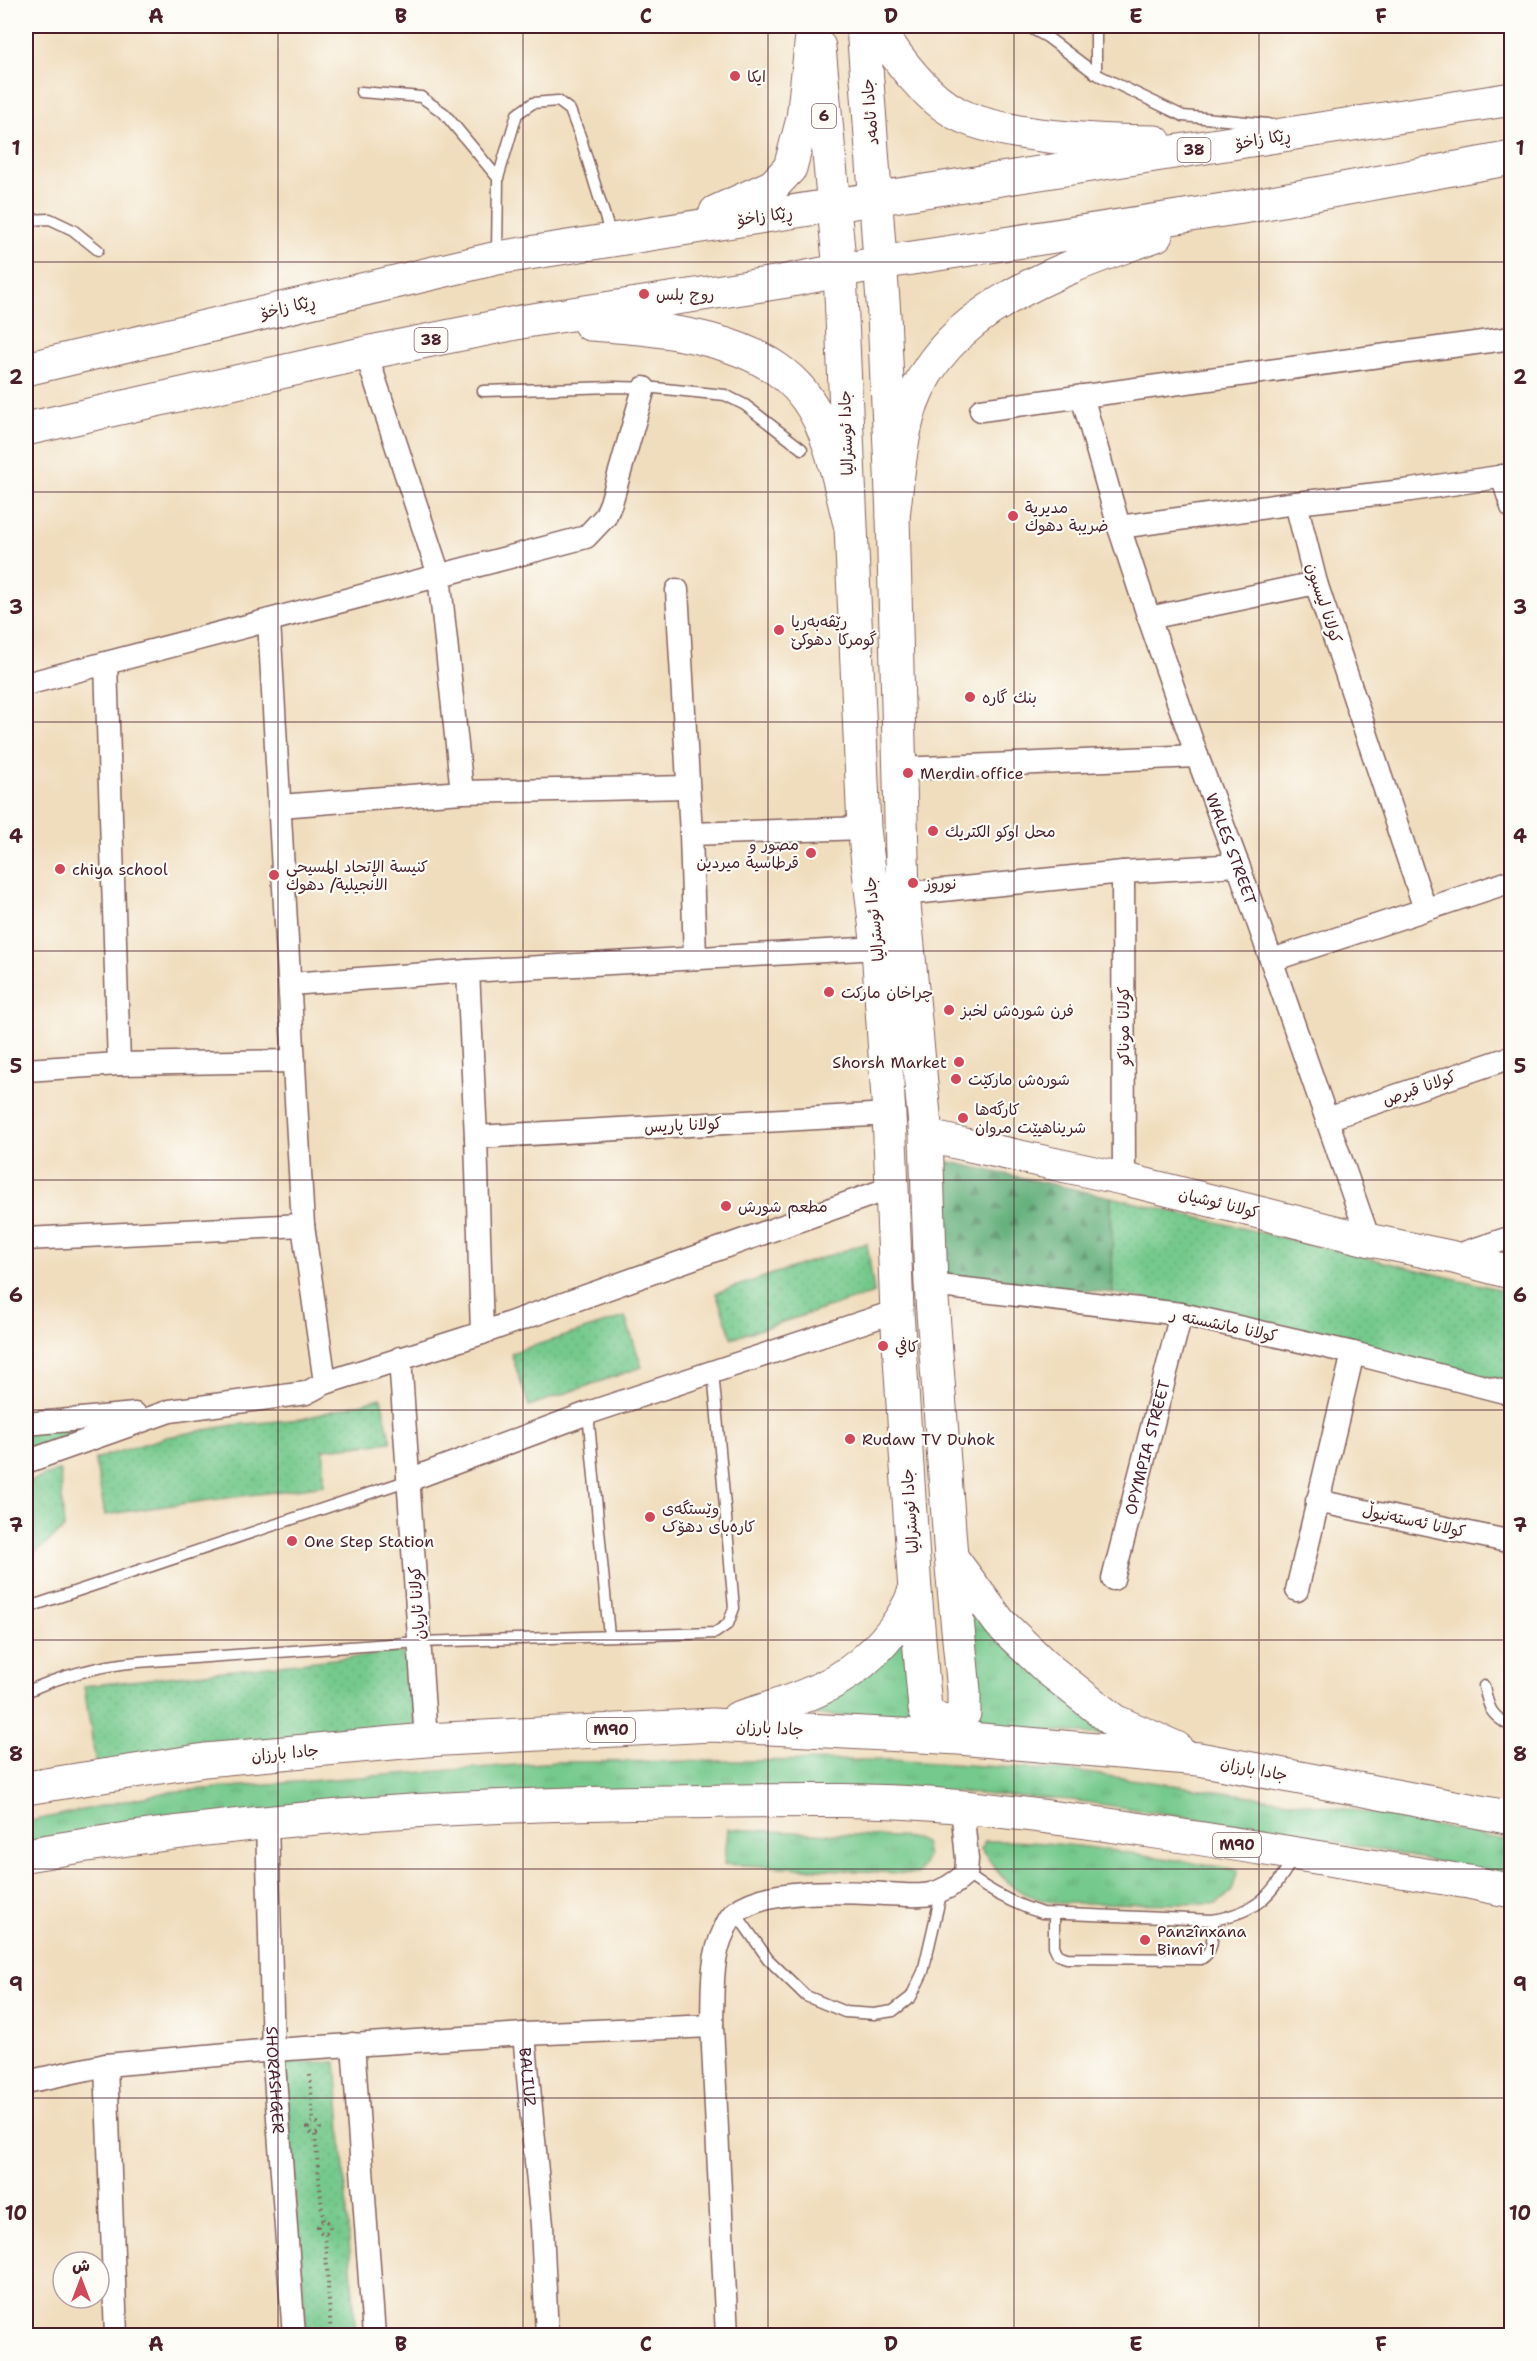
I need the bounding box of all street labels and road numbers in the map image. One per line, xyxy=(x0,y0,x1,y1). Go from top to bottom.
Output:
street label: جادا ئامەد xyxy=(857,78,883,146)
road number: 6 xyxy=(812,104,836,128)
street label: ڕێکا زاخۆ xyxy=(1232,124,1293,158)
road number: 38 xyxy=(1178,138,1210,162)
street label: ڕێکا زاخۆ xyxy=(734,202,795,235)
street label: ڕێکا زاخۆ xyxy=(257,291,318,328)
road number: 38 xyxy=(414,328,448,352)
street label: جادا ئوسترالیا xyxy=(834,390,858,476)
street label: كولانا ليسبون xyxy=(1301,560,1347,646)
street label: WALES STREET xyxy=(1201,790,1262,907)
street label: جادا ئوسترالیا xyxy=(859,875,889,963)
street label: كولانا موناكو xyxy=(1113,986,1134,1067)
street label: كولانا قبرص xyxy=(1379,1066,1459,1110)
street label: كولانا پاریس xyxy=(644,1112,722,1138)
street label: كولانا ئوشيان xyxy=(1177,1183,1262,1223)
street label: كولانا مانشسته ر xyxy=(1167,1303,1279,1347)
street label: OPYMPIA STREET xyxy=(1119,1377,1174,1517)
street label: جادا ئوسترالیا xyxy=(897,1468,923,1554)
street label: كولانا ئەستەنبوڵ xyxy=(1361,1499,1468,1542)
street label: كولانا ئاريان xyxy=(404,1565,430,1641)
street label: جادا بارزان xyxy=(736,1716,804,1740)
road number: M90 xyxy=(587,1718,635,1742)
street label: جادا بارزان xyxy=(250,1740,320,1766)
street label: جادا بارزان xyxy=(1219,1752,1289,1786)
road number: M90 xyxy=(1213,1833,1261,1857)
street label: SHORASHGER xyxy=(262,2026,290,2134)
street label: BALIUZ xyxy=(515,2047,541,2107)

